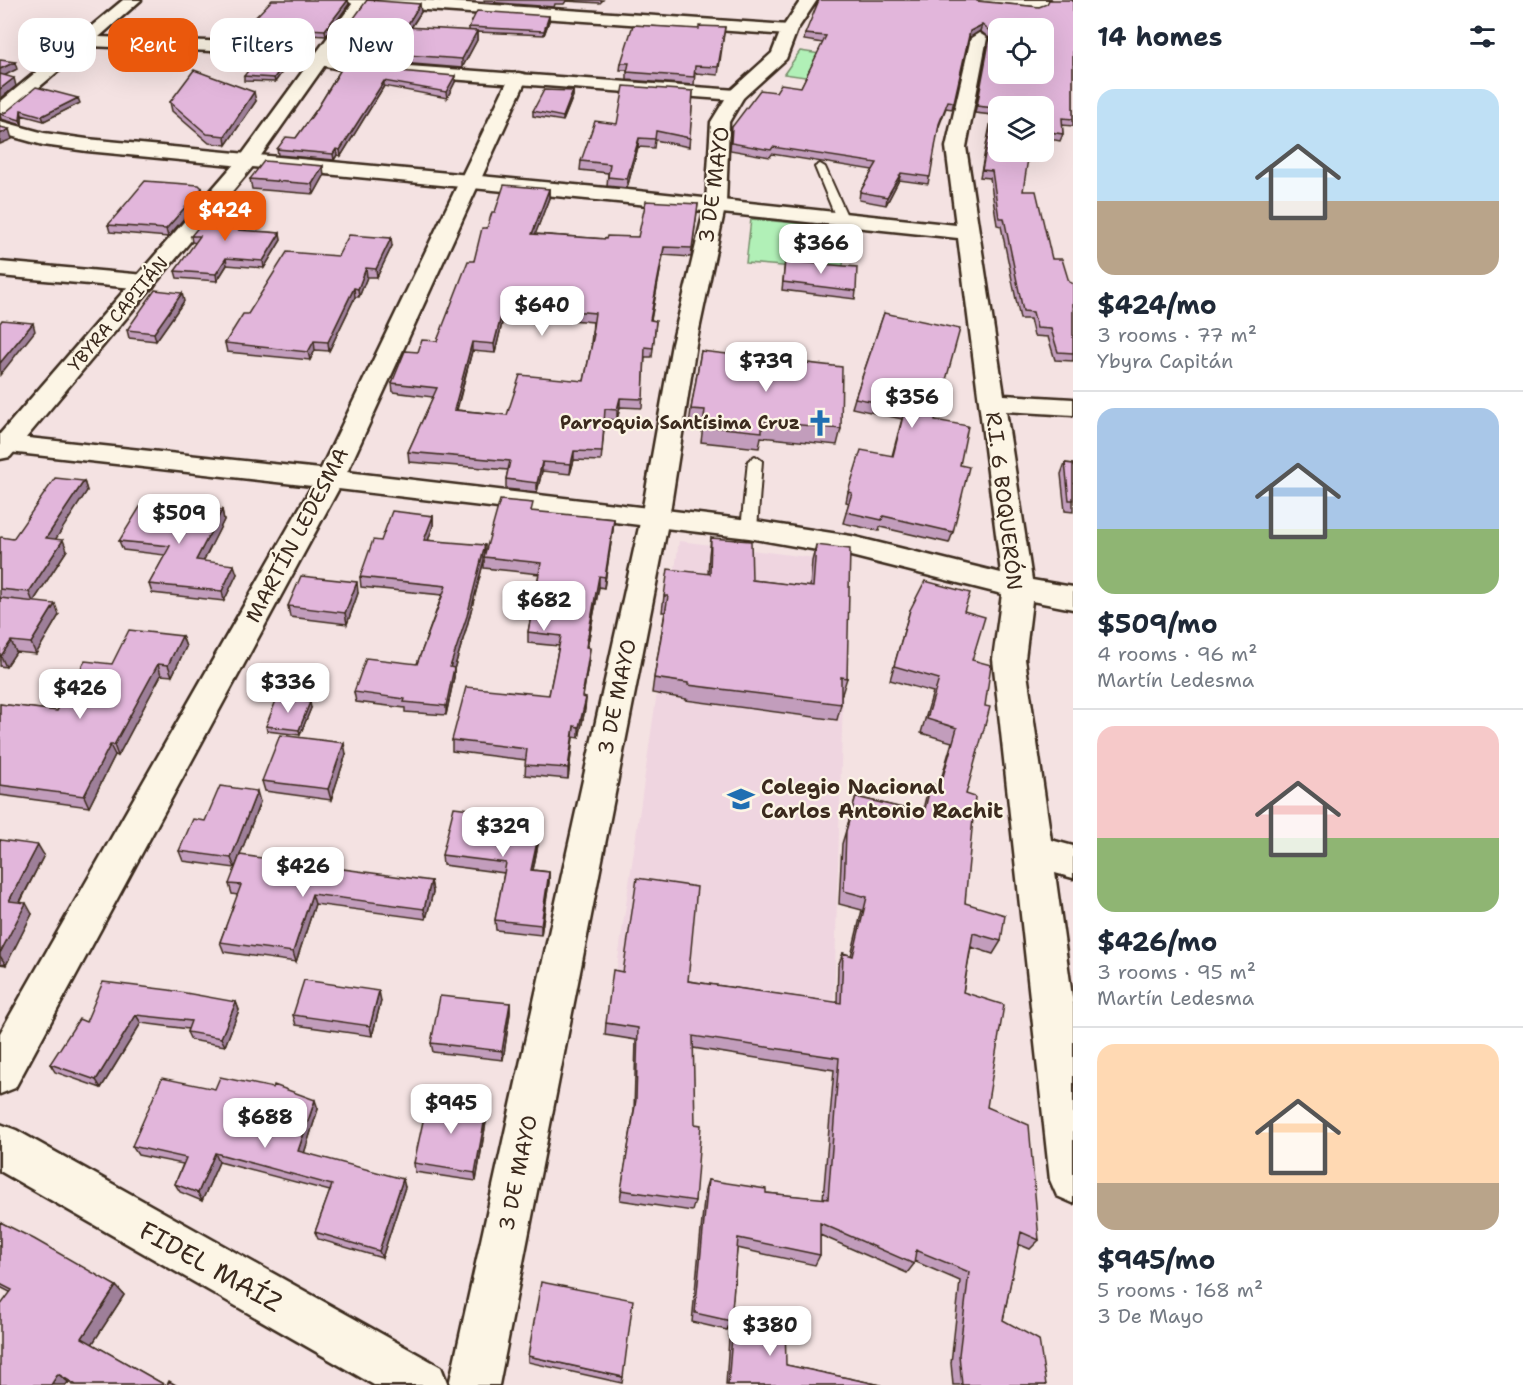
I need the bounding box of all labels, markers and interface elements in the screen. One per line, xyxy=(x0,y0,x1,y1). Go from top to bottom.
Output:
chip: Buy xyxy=(18,18,96,72)
chip: Rent xyxy=(108,18,198,72)
chip: Filters xyxy=(210,18,315,72)
chip: New xyxy=(327,18,414,72)
map controls xyxy=(988,18,1054,162)
button: locate xyxy=(988,18,1054,84)
text: 14 homes xyxy=(1097,19,1223,54)
icon: filters xyxy=(1466,20,1499,53)
button: layers xyxy=(988,96,1054,162)
street label: 3 DE MAYO xyxy=(692,125,736,245)
icon: home xyxy=(1244,128,1352,236)
pin: $424 xyxy=(189,191,261,242)
text: $424 xyxy=(198,197,252,223)
pin: $366 xyxy=(785,224,857,275)
text: $366 xyxy=(793,230,849,256)
street label: YBYRA CAPITÁN xyxy=(63,251,173,377)
pin: $640 xyxy=(506,286,578,337)
text: $424/mo xyxy=(1097,287,1217,322)
text: $640 xyxy=(514,292,570,318)
text: 3 rooms · 77 m² xyxy=(1097,322,1257,348)
pin: $739 xyxy=(730,342,802,393)
text: $739 xyxy=(739,348,793,374)
text: Ybyra Capitán xyxy=(1097,348,1233,374)
pin: $356 xyxy=(876,378,948,429)
text: $356 xyxy=(885,384,939,410)
church icon: Parroquia Santísima Cruz xyxy=(805,408,835,438)
street label: R.I. 6 BOQUERÓN xyxy=(979,410,1030,592)
place label: Parroquia Santísima Cruz xyxy=(560,411,800,435)
street label: MARTÍN LEDESMA xyxy=(238,442,355,627)
icon: home xyxy=(1244,447,1352,555)
pin: $509 xyxy=(143,494,215,545)
text: $509 xyxy=(152,500,206,526)
pin: $682 xyxy=(508,581,580,632)
text: $682 xyxy=(516,587,572,613)
text: $509/mo xyxy=(1097,606,1218,641)
street label: 3 DE MAYO xyxy=(591,637,643,757)
text: 4 rooms · 96 m² xyxy=(1097,641,1258,667)
pin: $336 xyxy=(252,663,324,714)
text: Martín Ledesma xyxy=(1097,667,1254,693)
pin: $426 xyxy=(44,669,116,720)
text: $336 xyxy=(260,669,316,695)
text: $426 xyxy=(53,675,107,701)
icon: home xyxy=(1244,765,1352,873)
place label: Colegio Nacional Carlos Antonio Rachit xyxy=(761,773,1003,825)
school or university icon: Colegio Nacional Carlos Antonio Rachit xyxy=(726,784,756,814)
pin: $329 xyxy=(467,807,539,858)
text: $329 xyxy=(476,813,530,839)
pin: $426 xyxy=(267,847,339,898)
text: $426 xyxy=(276,853,330,879)
text: $426/mo xyxy=(1097,924,1218,959)
text: 3 rooms · 95 m² xyxy=(1097,959,1256,985)
text: Martín Ledesma xyxy=(1097,985,1254,1011)
icon: home xyxy=(1244,1083,1352,1191)
pin: $945 xyxy=(415,1084,487,1135)
text: $945 xyxy=(425,1090,477,1116)
pin: $688 xyxy=(229,1098,301,1149)
text: $688 xyxy=(237,1104,293,1130)
street label: 3 DE MAYO xyxy=(492,1113,544,1233)
street label: FIDEL MAÍZ xyxy=(133,1212,289,1320)
text: $945/mo xyxy=(1097,1242,1215,1277)
text: 5 rooms · 168 m² xyxy=(1097,1277,1263,1303)
text: 3 De Mayo xyxy=(1097,1303,1204,1329)
pin: $380 xyxy=(734,1306,806,1357)
text: $380 xyxy=(742,1312,798,1338)

